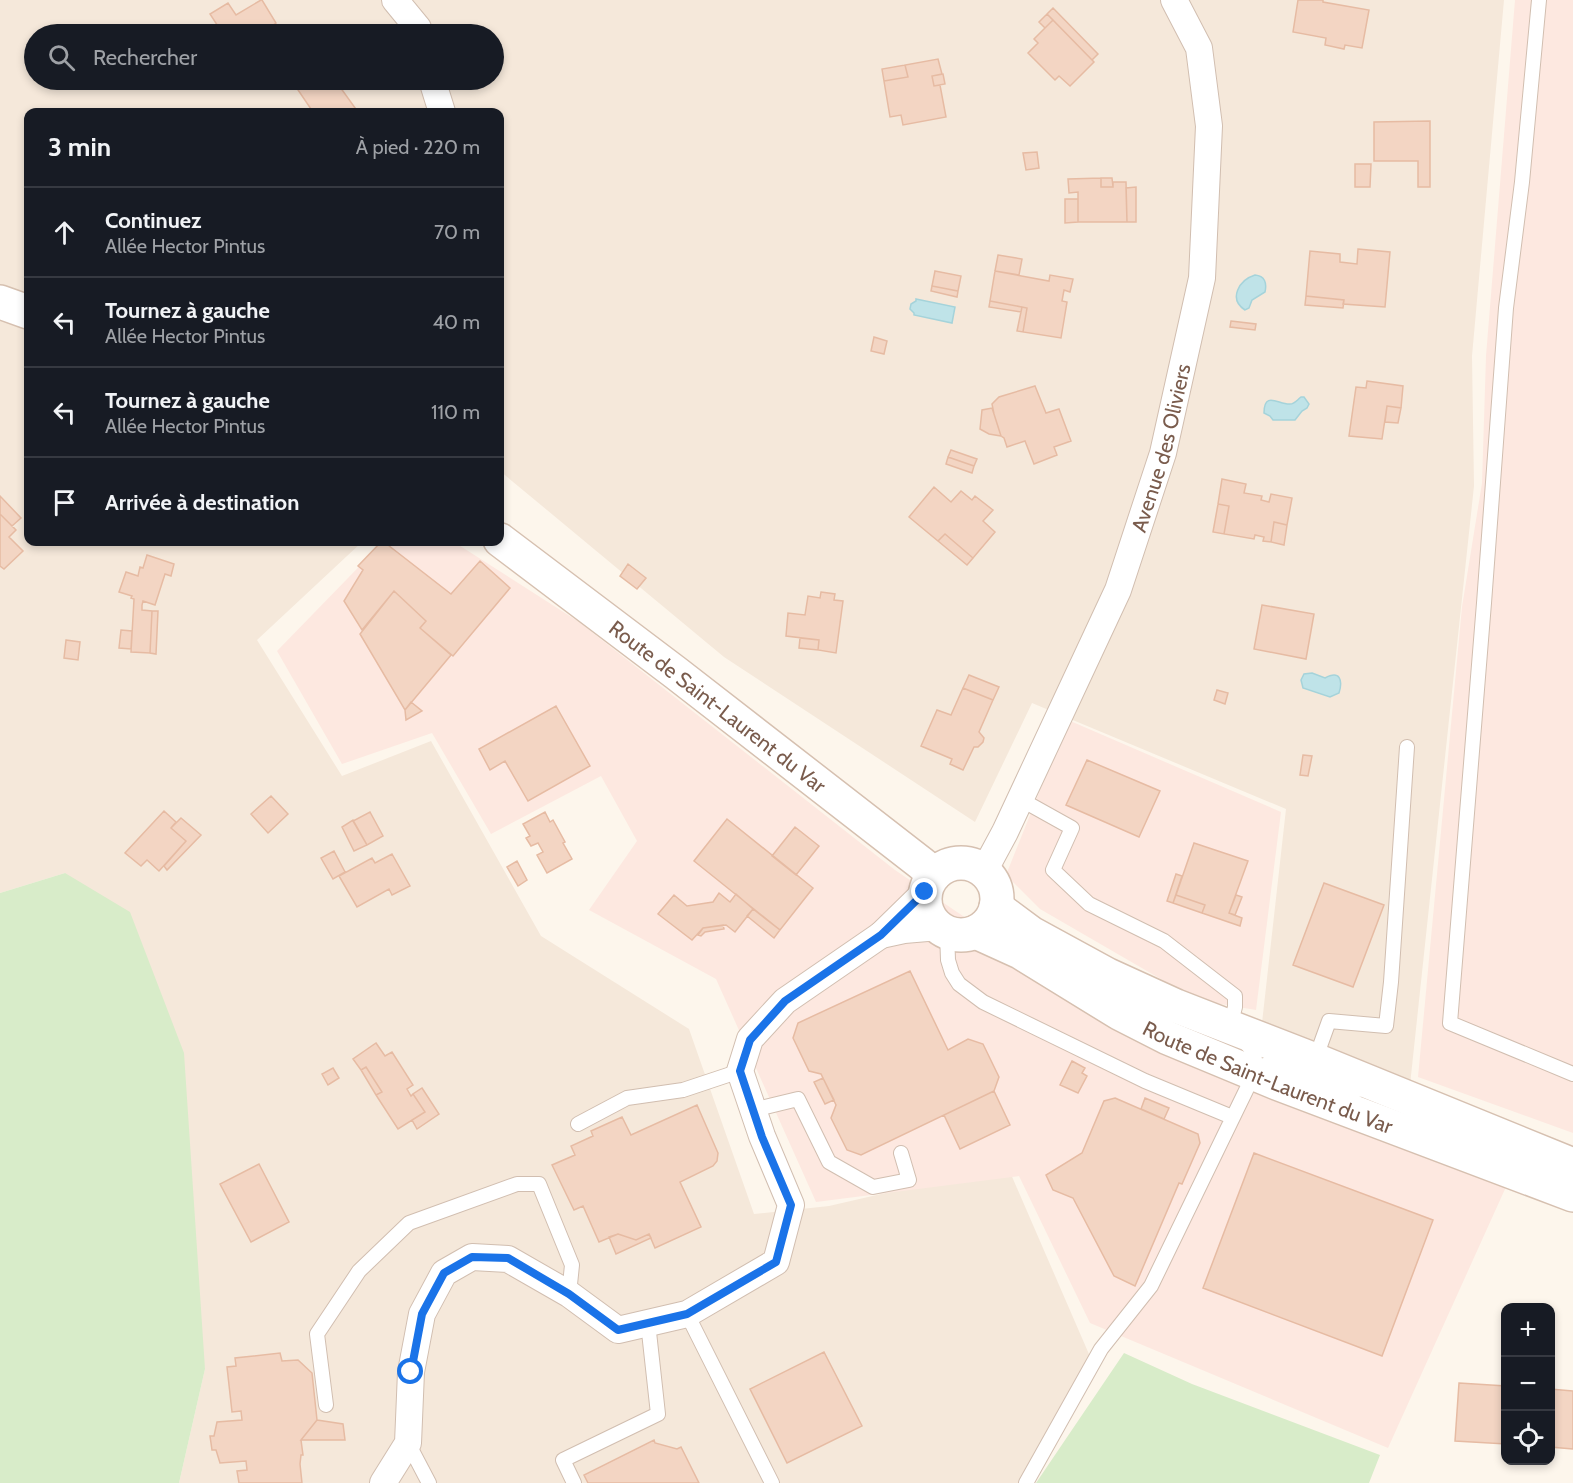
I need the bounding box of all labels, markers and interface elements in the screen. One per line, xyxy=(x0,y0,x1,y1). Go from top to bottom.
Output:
search box xyxy=(24,24,504,90)
icon: search xyxy=(45,41,78,74)
text: Rechercher xyxy=(93,44,197,71)
text: 3 min xyxy=(48,131,111,163)
text: À pied · 220 m xyxy=(356,135,480,159)
text: Continuez xyxy=(105,207,202,234)
icon: ahead xyxy=(48,216,81,249)
text: 70 m xyxy=(434,220,480,244)
text: Allée Hector Pintus xyxy=(105,234,265,258)
text: Tournez à gauche xyxy=(105,297,270,324)
icon: left xyxy=(48,306,81,339)
text: 40 m xyxy=(432,310,480,334)
text: Allée Hector Pintus xyxy=(105,324,265,348)
street label: Avenue des Oliviers xyxy=(1125,361,1195,535)
text: Tournez à gauche xyxy=(105,387,270,414)
icon: left xyxy=(48,396,81,429)
text: 110 m xyxy=(431,400,480,424)
text: Allée Hector Pintus xyxy=(105,414,265,438)
icon: arrive xyxy=(48,486,81,519)
text: Arrivée à destination xyxy=(105,489,299,516)
street label: Route de Saint-Laurent du Var xyxy=(604,615,832,798)
route end xyxy=(911,878,937,904)
street label: Route de Saint-Laurent du Var xyxy=(1139,1015,1397,1138)
map controls xyxy=(1501,1303,1555,1465)
button: + xyxy=(1501,1303,1555,1357)
button: − xyxy=(1501,1357,1555,1411)
route start xyxy=(397,1358,423,1384)
button: locate xyxy=(1501,1411,1555,1465)

